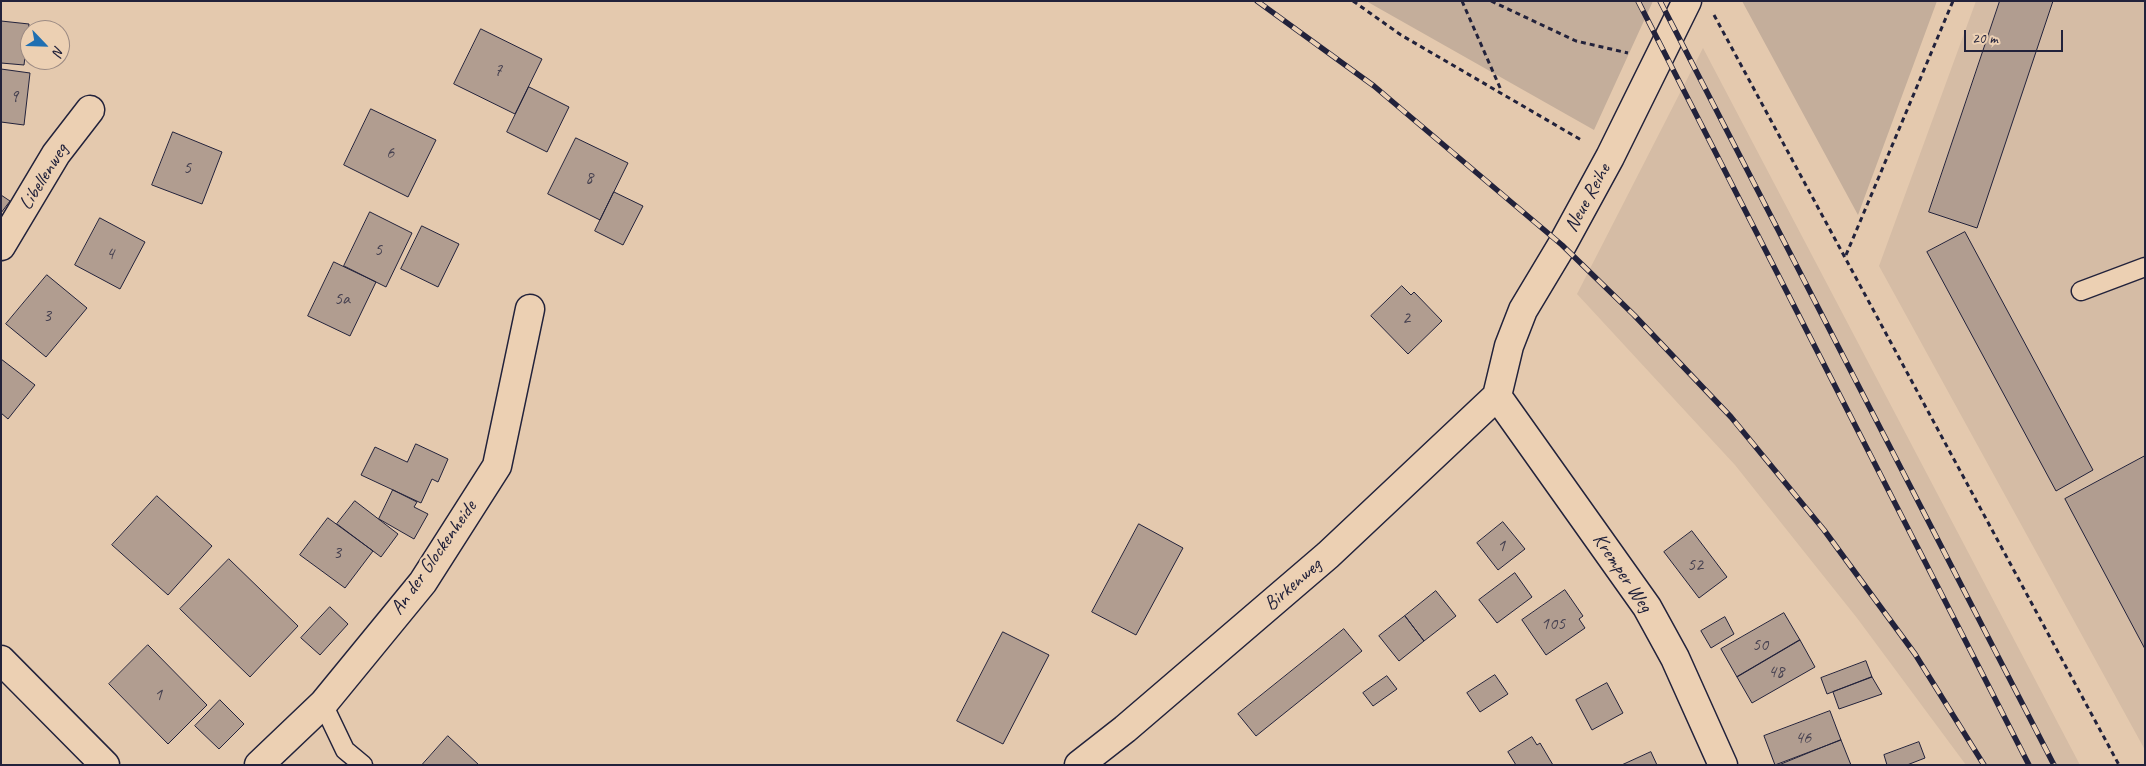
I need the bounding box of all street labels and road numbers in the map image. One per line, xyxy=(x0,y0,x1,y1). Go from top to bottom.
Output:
street label: Libellenweg xyxy=(14,139,74,215)
street label: Neue Reihe xyxy=(1560,160,1616,236)
street label: An der Glockenheide xyxy=(386,496,482,620)
street label: Kremper Weg xyxy=(1587,529,1657,617)
street label: Birkenweg xyxy=(1259,554,1327,616)

